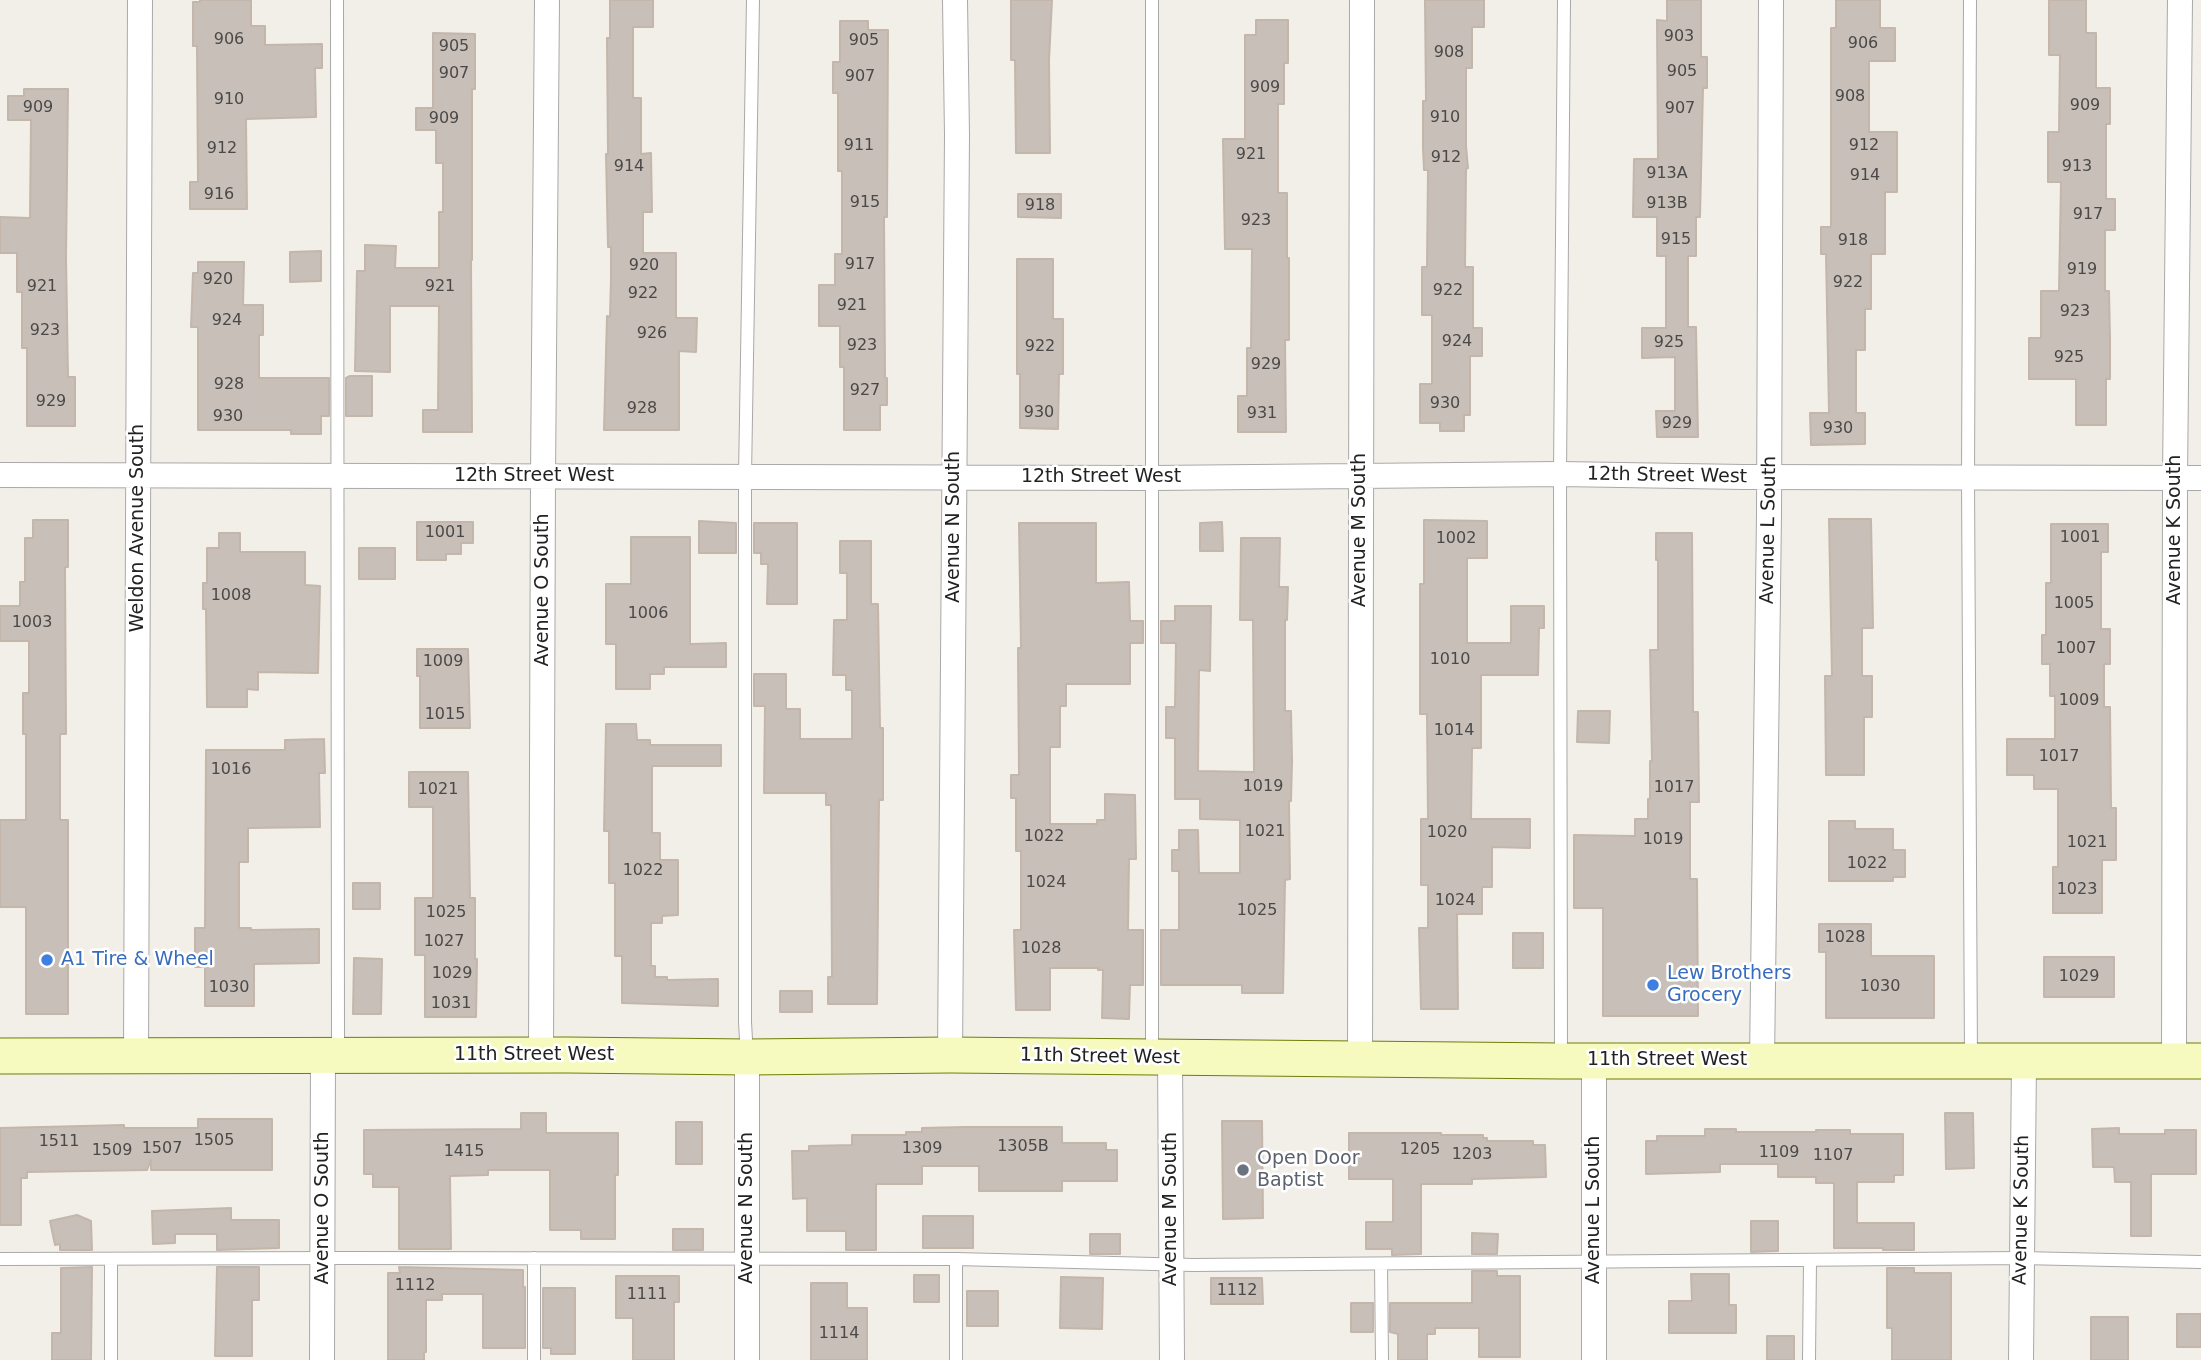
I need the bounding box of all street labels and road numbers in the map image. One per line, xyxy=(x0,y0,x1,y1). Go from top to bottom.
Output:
street label: Weldon Avenue South xyxy=(127,424,149,632)
street label: Avenue N South xyxy=(943,451,965,603)
street label: Avenue M South xyxy=(1349,453,1371,607)
street label: Avenue K South xyxy=(2164,455,2186,605)
street label: Avenue L South xyxy=(1756,456,1782,604)
street label: 12th Street West xyxy=(1587,463,1747,489)
street label: 12th Street West xyxy=(454,465,614,487)
street label: 12th Street West xyxy=(1021,466,1181,488)
street label: Avenue O South xyxy=(532,514,554,666)
street label: 11th Street West xyxy=(454,1044,614,1066)
street label: 11th Street West xyxy=(1020,1044,1180,1070)
street label: 11th Street West xyxy=(1587,1049,1747,1071)
street label: Avenue O South xyxy=(312,1132,334,1284)
street label: Avenue N South xyxy=(736,1132,758,1284)
street label: Avenue M South xyxy=(1160,1132,1182,1286)
street label: Avenue K South xyxy=(2009,1135,2035,1285)
street label: Avenue L South xyxy=(1583,1136,1605,1284)

